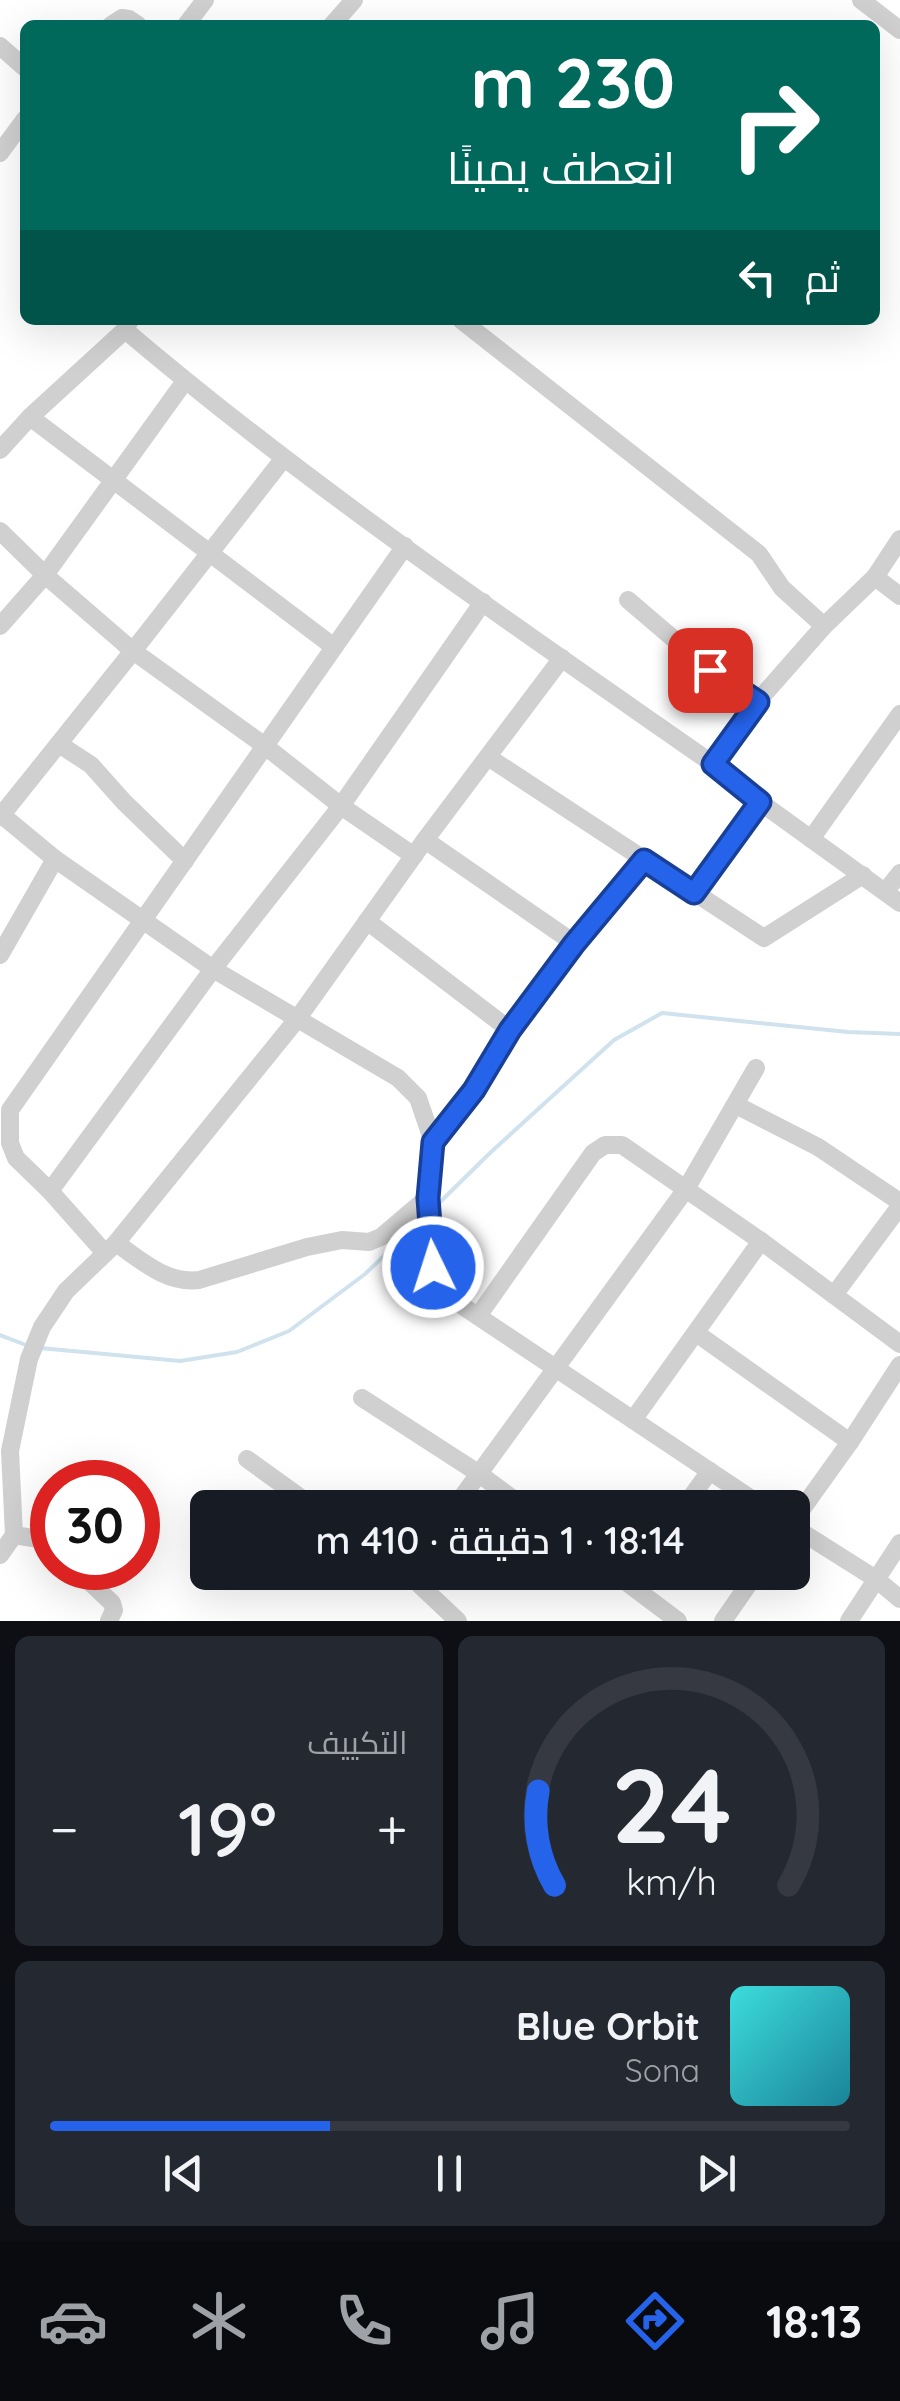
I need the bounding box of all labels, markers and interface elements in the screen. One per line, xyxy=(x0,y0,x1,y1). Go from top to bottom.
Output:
text: 230 m xyxy=(470,38,675,126)
icon: right xyxy=(710,60,840,190)
text: انعطف يمينًا xyxy=(447,139,675,195)
icon: left xyxy=(730,250,785,305)
text: ثم xyxy=(805,254,840,302)
pin xyxy=(668,628,753,713)
icon: arrive xyxy=(683,643,738,698)
position arrow xyxy=(381,1215,485,1319)
speed limit sign: 30 xyxy=(30,1460,160,1590)
text: 18:14 · 1 دقيقة · 410 m xyxy=(315,1516,685,1564)
text: التكييف xyxy=(307,1722,408,1762)
text: 24 xyxy=(611,1739,731,1869)
text: 19° xyxy=(178,1781,277,1875)
text: − xyxy=(50,1794,79,1863)
text: + xyxy=(377,1794,408,1863)
text: km/h xyxy=(626,1859,717,1904)
text: Blue Orbit xyxy=(516,2002,700,2050)
text: Sona xyxy=(625,2050,700,2090)
icon: previous xyxy=(156,2146,211,2201)
icon: pause xyxy=(422,2146,477,2201)
icon: next xyxy=(689,2146,744,2201)
icon: car xyxy=(38,2286,108,2356)
icon: climate xyxy=(184,2286,254,2356)
icon: phone xyxy=(329,2286,399,2356)
icon: music xyxy=(475,2286,545,2356)
icon: directions xyxy=(620,2286,690,2356)
text: 18:13 xyxy=(766,2293,862,2349)

